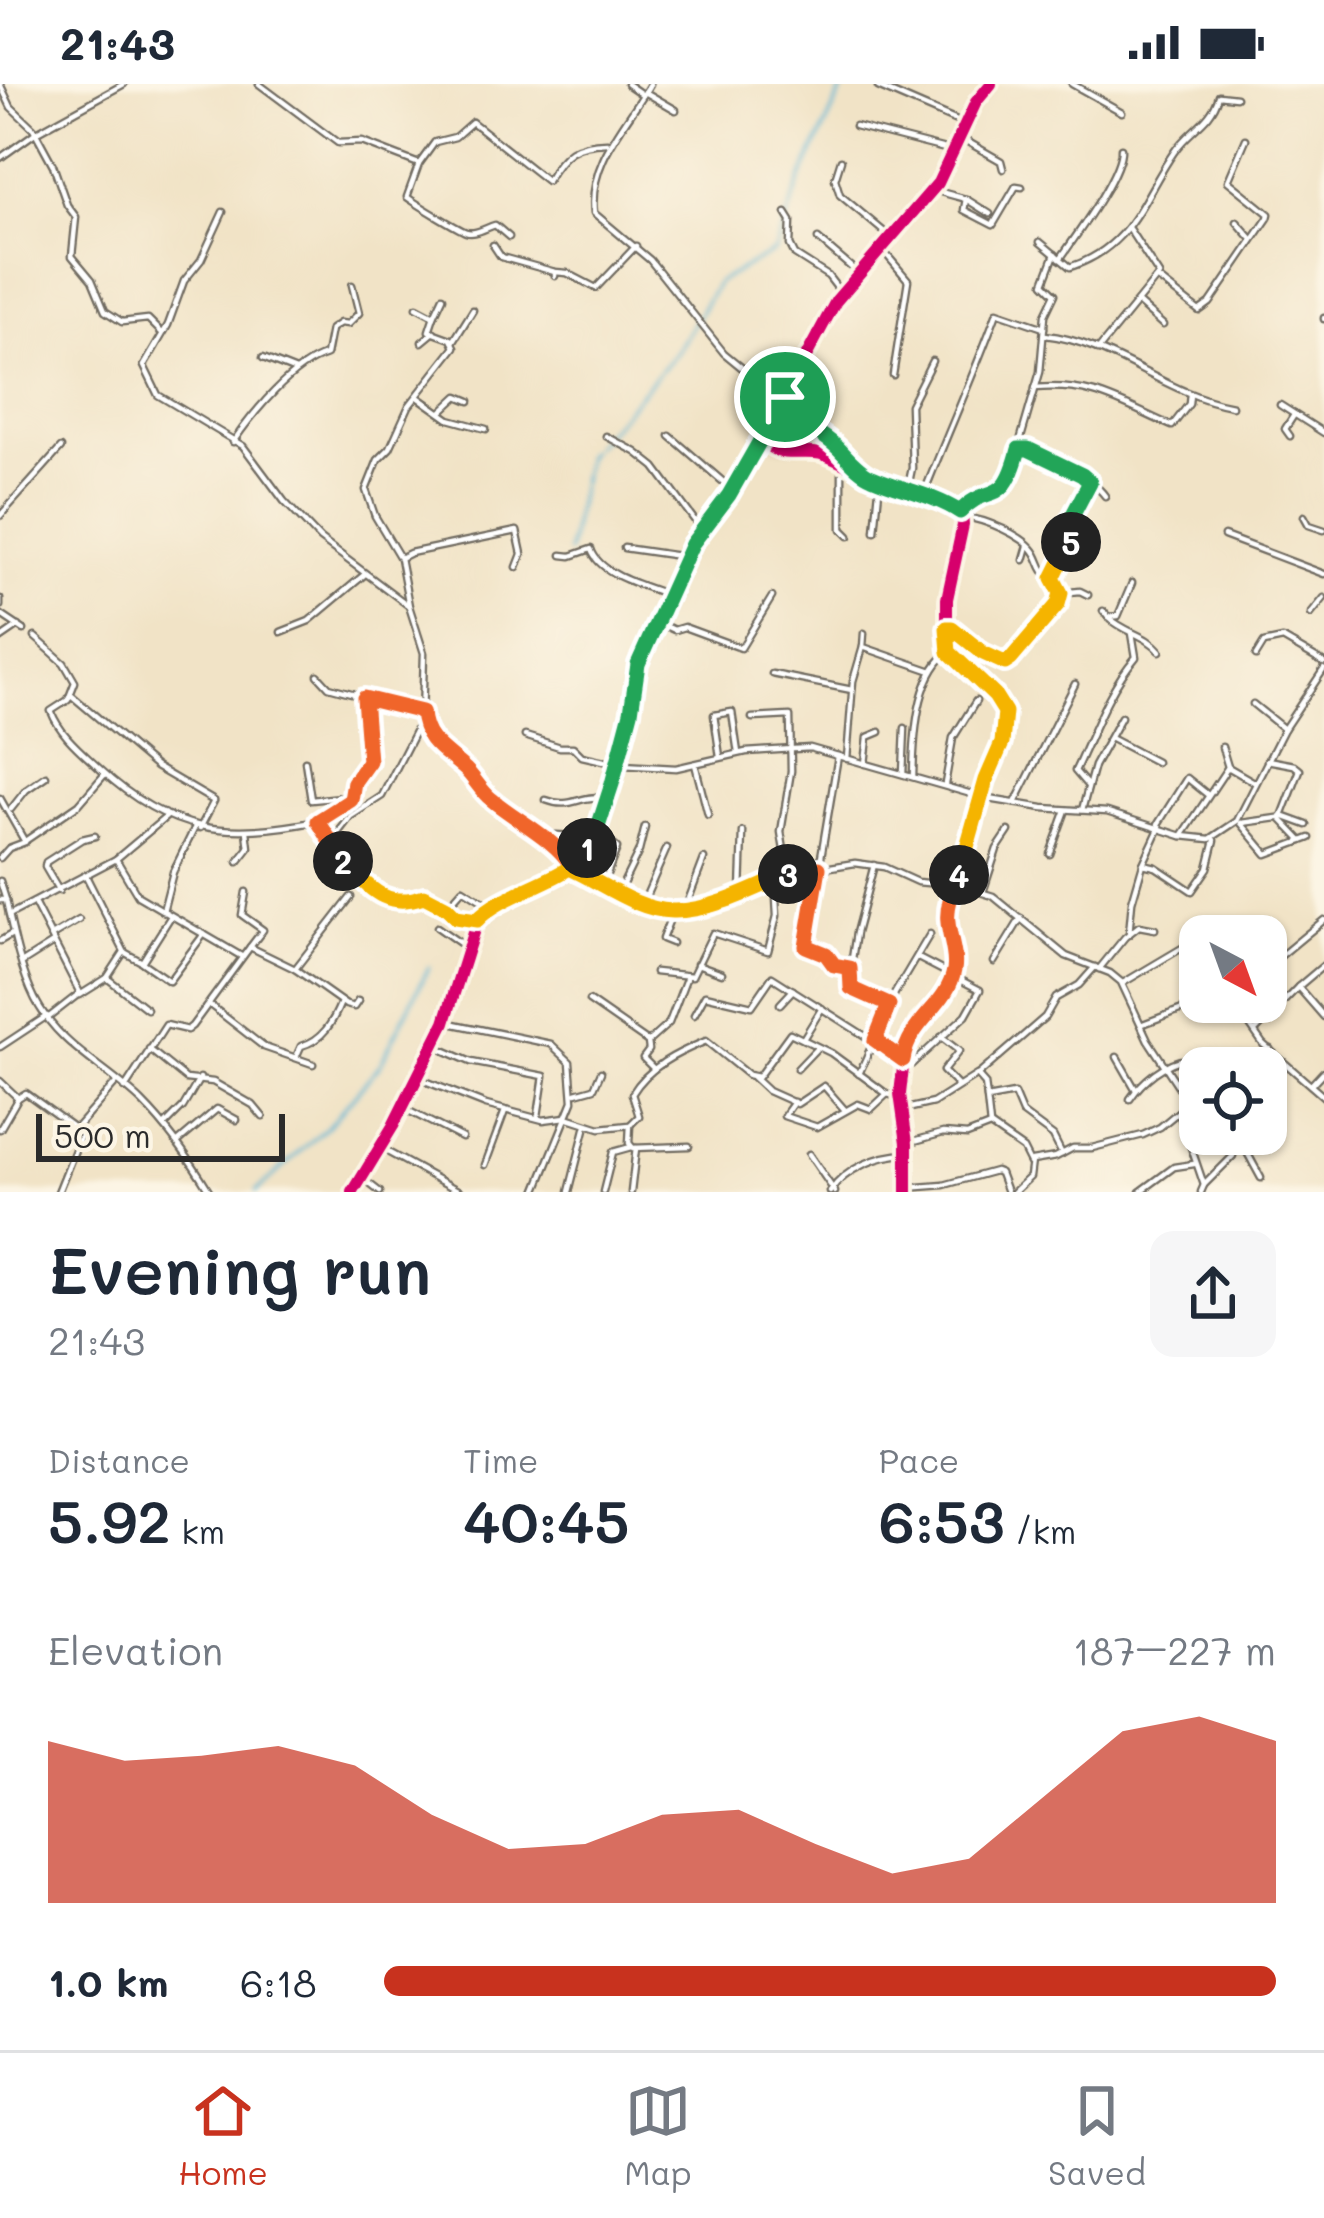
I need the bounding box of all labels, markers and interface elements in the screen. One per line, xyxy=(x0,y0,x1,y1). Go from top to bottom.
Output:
text: 21:43 xyxy=(60,13,175,71)
pin xyxy=(734,346,836,448)
icon: arrive xyxy=(752,364,818,430)
pin: 5 xyxy=(1041,512,1101,572)
text: 5 xyxy=(1061,520,1081,563)
pin: 1 xyxy=(557,818,617,878)
text: 1 xyxy=(580,826,594,869)
pin: 2 xyxy=(313,831,373,891)
text: 2 xyxy=(334,839,352,882)
pin: 3 xyxy=(758,844,818,904)
pin: 4 xyxy=(929,845,989,905)
text: 3 xyxy=(778,852,798,895)
text: 4 xyxy=(949,853,969,896)
north arrow xyxy=(1179,915,1287,1023)
map controls xyxy=(1179,915,1287,1155)
button: locate xyxy=(1179,1047,1287,1155)
scale bar xyxy=(36,1108,285,1161)
text: 500 m xyxy=(54,1113,151,1156)
text: Evening run xyxy=(48,1226,431,1312)
button: share xyxy=(1150,1231,1276,1357)
text: 21:43 xyxy=(48,1314,145,1365)
text: Distance xyxy=(48,1438,190,1481)
text: Time xyxy=(463,1438,539,1481)
text: Pace xyxy=(879,1438,959,1481)
text: 5.92 xyxy=(48,1481,171,1559)
text: 40:45 xyxy=(463,1481,629,1559)
text: 6:53 xyxy=(879,1481,1005,1559)
text: km xyxy=(171,1509,225,1552)
text: /km xyxy=(1005,1509,1076,1552)
text: Elevation xyxy=(48,1624,223,1675)
text: 187–227 m xyxy=(1073,1624,1276,1675)
text: 1.0 km xyxy=(48,1956,168,2007)
text: 6:18 xyxy=(240,1956,317,2007)
tab: Home xyxy=(178,2078,268,2193)
tab: Map xyxy=(624,2078,692,2193)
tab: Saved xyxy=(1048,2078,1146,2193)

